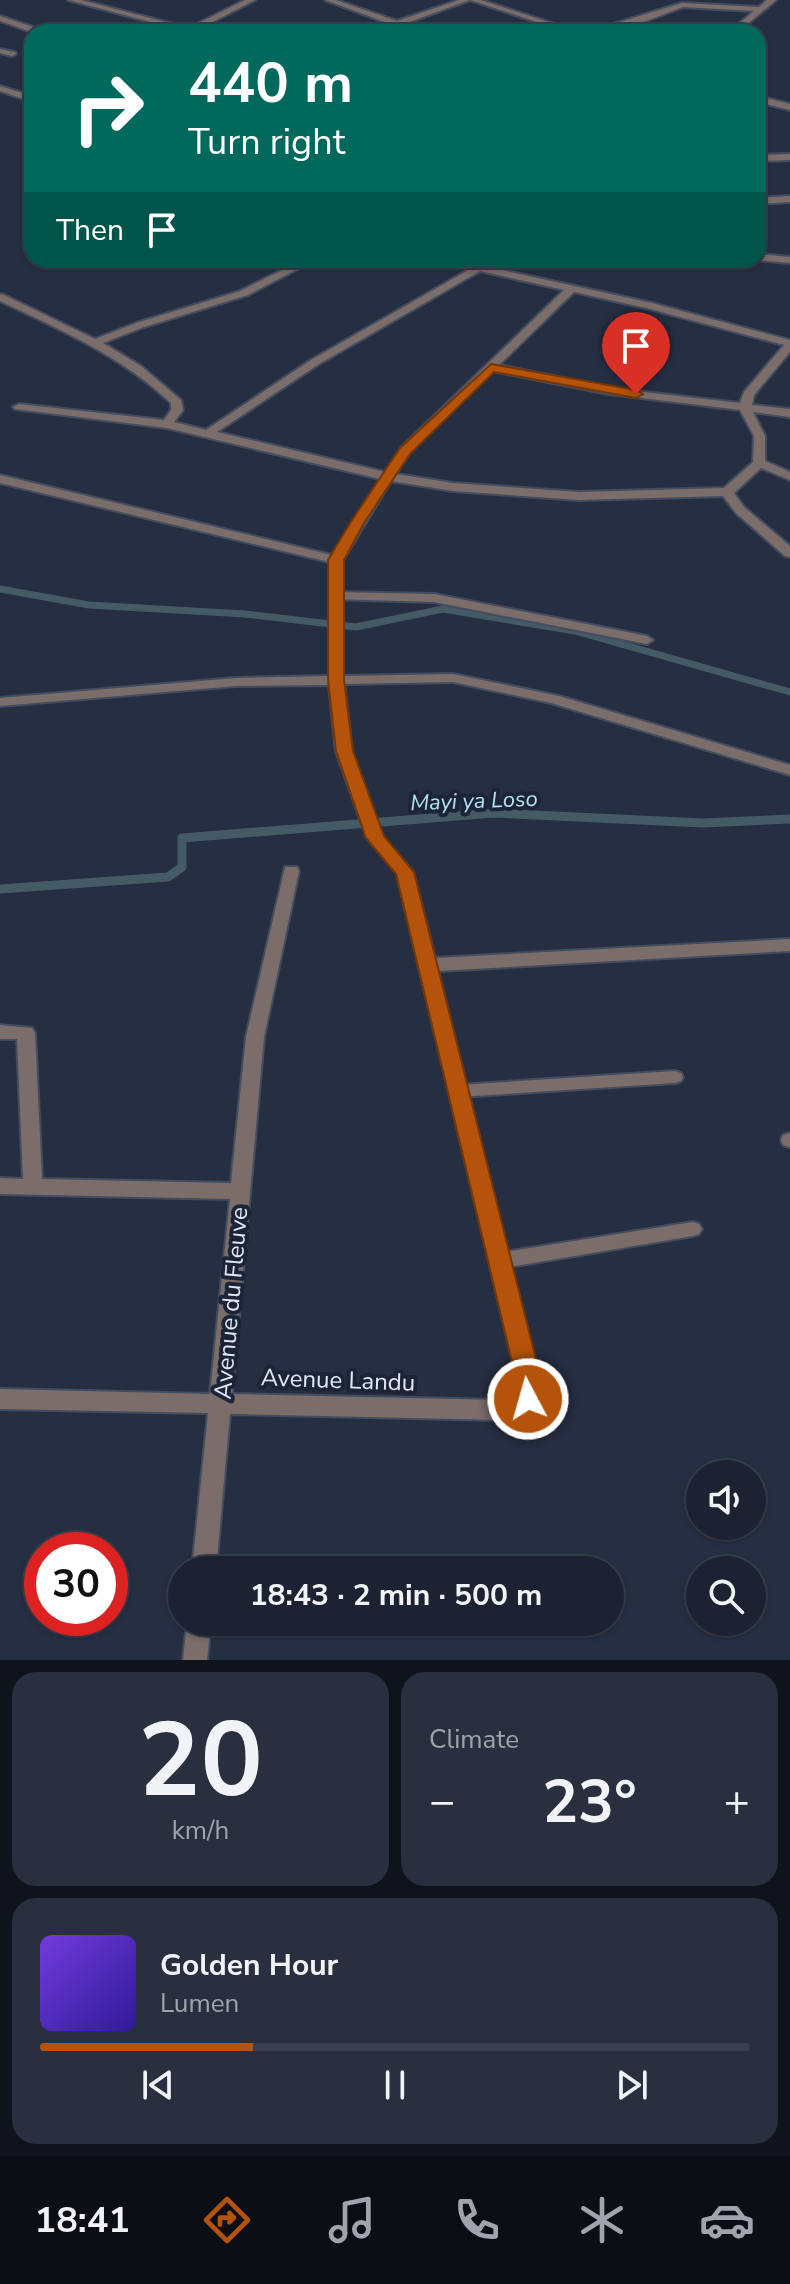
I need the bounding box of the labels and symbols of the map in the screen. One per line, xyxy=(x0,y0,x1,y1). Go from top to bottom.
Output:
pin xyxy=(602,312,670,394)
water label: Mayi ya Loso xyxy=(410,784,538,818)
street label: Avenue du Fleuve xyxy=(207,1206,255,1400)
position arrow xyxy=(486,1357,570,1441)
street label: Avenue Landu xyxy=(260,1361,416,1399)
speed limit sign: 30 xyxy=(24,1532,128,1636)

